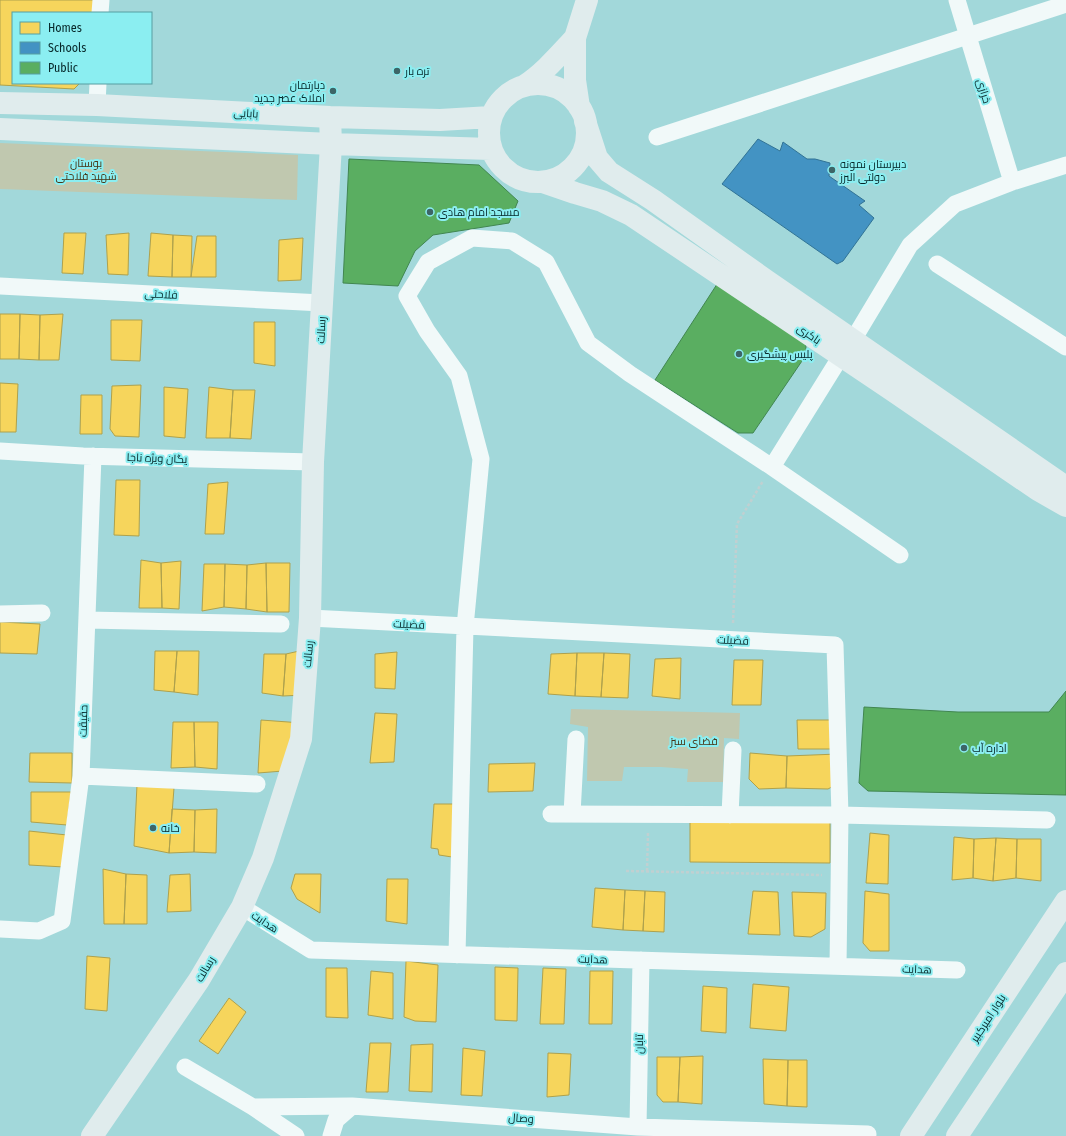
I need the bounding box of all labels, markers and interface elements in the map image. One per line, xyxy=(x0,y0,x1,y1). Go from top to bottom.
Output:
legend xyxy=(12,12,152,84)
text: Homes xyxy=(48,21,82,35)
text: Schools xyxy=(48,41,86,55)
text: Public xyxy=(48,61,78,75)
place label: تره بار xyxy=(404,65,429,78)
marker: تره بار xyxy=(392,66,402,76)
street label: خرازی xyxy=(974,77,993,105)
place label: دپارتمان املاک عصر جدید xyxy=(254,79,325,105)
marker: دپارتمان املاک عصر جدید xyxy=(328,86,338,96)
street label: بابایی xyxy=(233,106,259,121)
park label: بوستان شهید فلاحتی xyxy=(55,157,117,183)
place label: دبیرستان نمونه دولتی البرز xyxy=(839,158,906,184)
marker: دبیرستان نمونه دولتی البرز xyxy=(827,165,837,175)
place label: مسجد امام هادی xyxy=(438,206,520,220)
marker: مسجد امام هادی xyxy=(425,207,435,217)
street label: فلاحتی xyxy=(144,287,178,302)
street label: رسالت xyxy=(314,316,329,344)
street label: باکری xyxy=(794,322,823,347)
place label: پلیس پیشگیری xyxy=(747,348,813,361)
marker: پلیس پیشگیری xyxy=(734,349,744,359)
street label: یگان ویژه ناجا xyxy=(126,451,188,466)
street label: فضیلت xyxy=(393,617,425,632)
street label: فضیلت xyxy=(717,633,749,648)
street label: رسالت xyxy=(301,640,316,668)
street label: حقیقت xyxy=(76,705,91,737)
park label: فضای سبز xyxy=(669,735,718,748)
place label: اداره آب xyxy=(972,742,1007,755)
marker: اداره آب xyxy=(959,743,969,753)
place label: خانه xyxy=(161,822,180,835)
marker: خانه xyxy=(148,823,158,833)
street label: هدایت xyxy=(249,909,281,936)
street label: هدایت xyxy=(578,952,608,967)
street label: رسالت xyxy=(193,954,218,984)
street label: هدایت xyxy=(902,962,932,977)
street label: بلوار امیرکبیر xyxy=(968,992,1009,1045)
street label: تابان xyxy=(633,1034,646,1054)
street label: وصال xyxy=(508,1111,534,1126)

